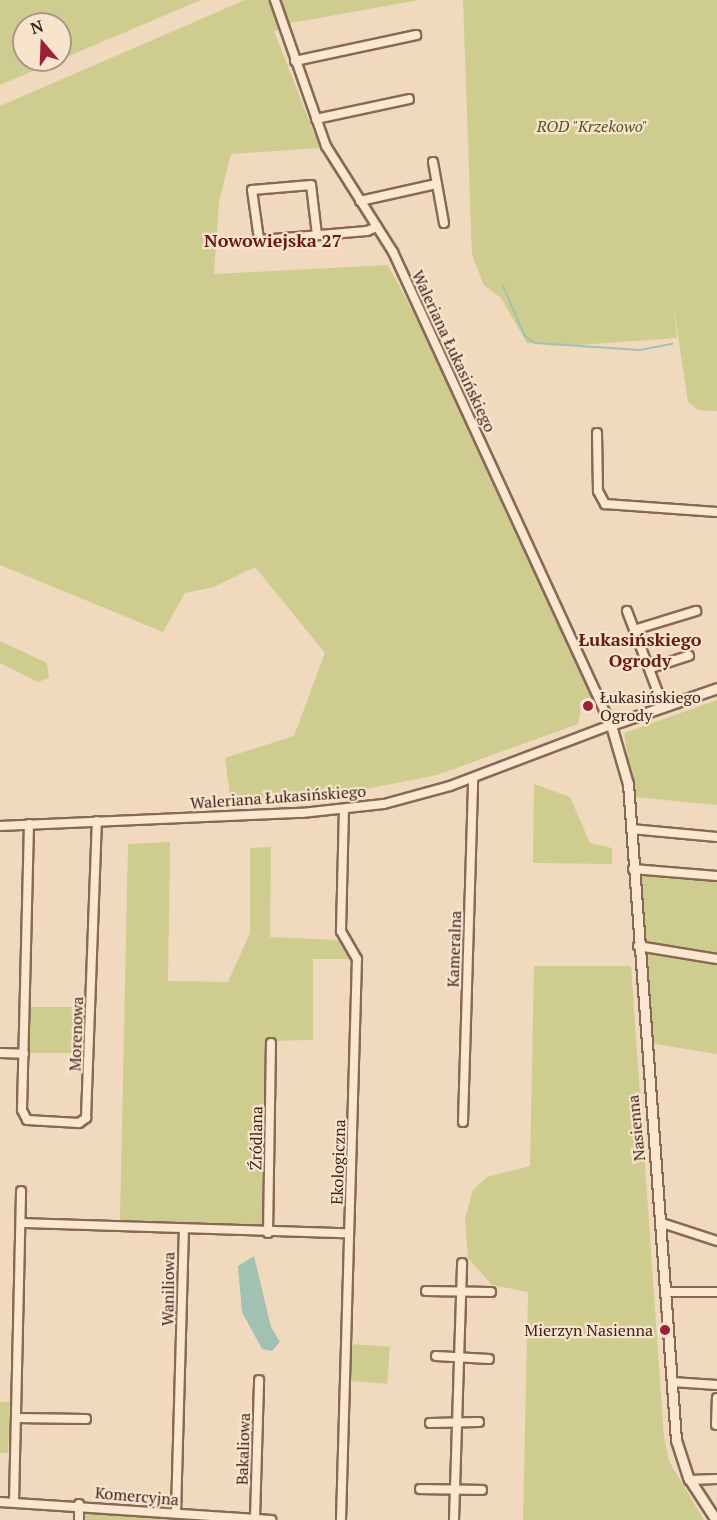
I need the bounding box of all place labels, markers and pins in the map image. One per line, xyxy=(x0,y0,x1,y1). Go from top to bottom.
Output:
place label: Łukasińskiego Ogrody xyxy=(600,687,701,725)
marker: Łukasińskiego Ogrody xyxy=(581,699,595,713)
place label: Mierzyn Nasienna xyxy=(524,1320,653,1340)
marker: Mierzyn Nasienna xyxy=(658,1323,672,1337)

